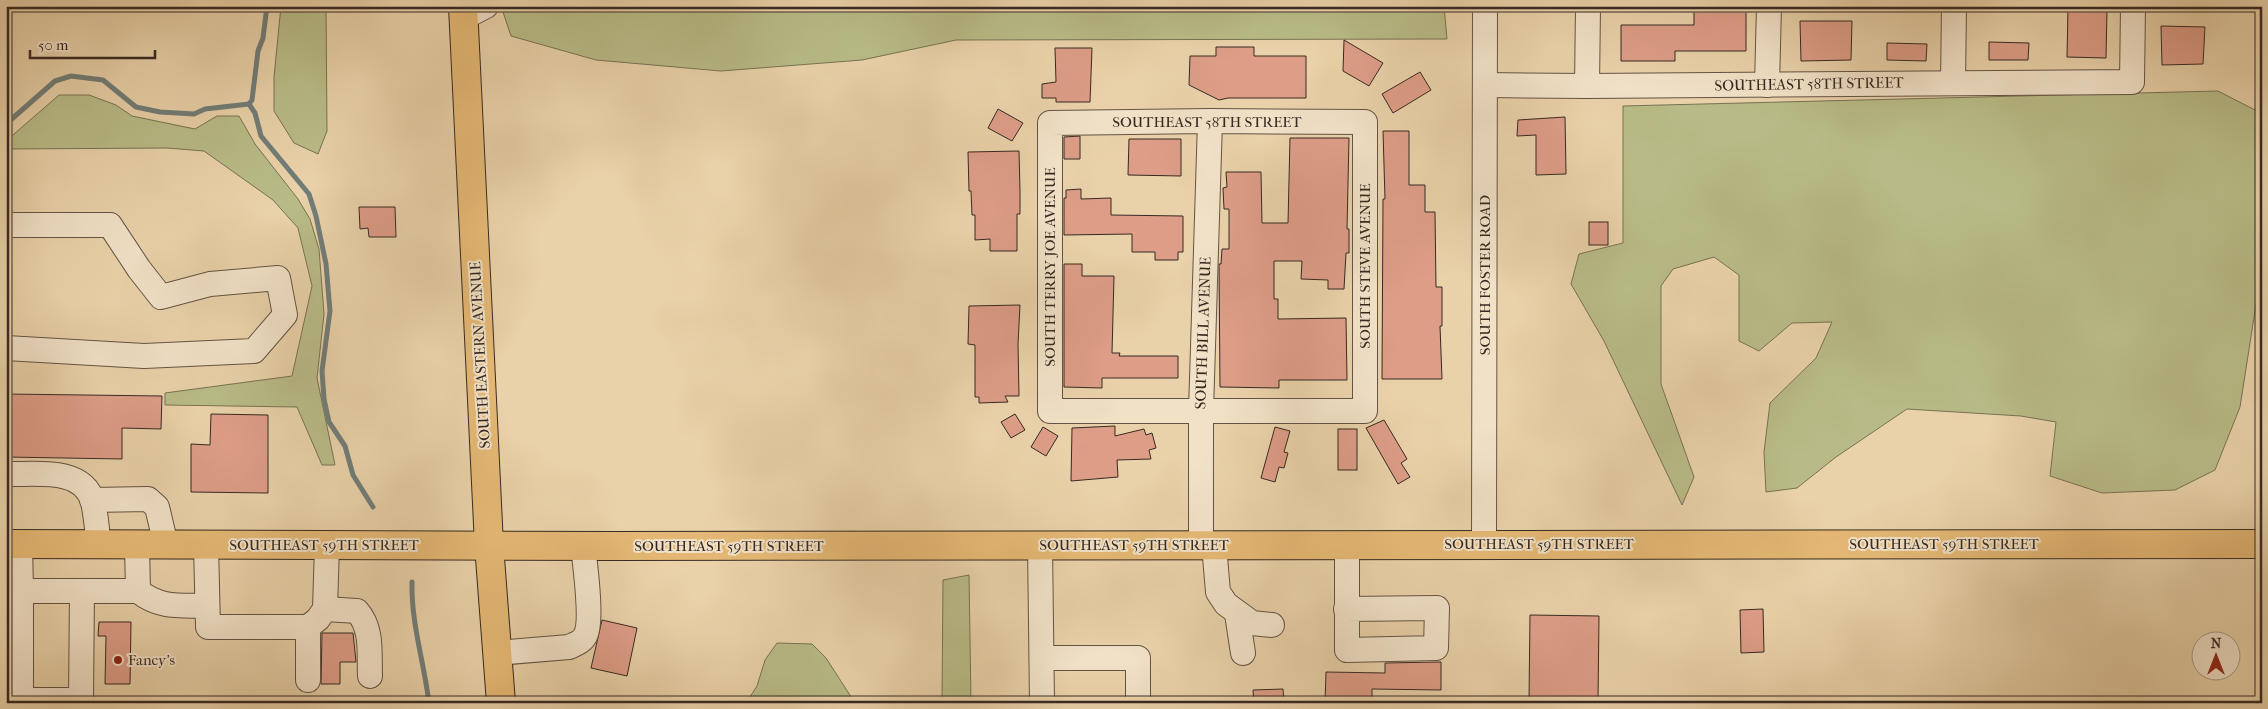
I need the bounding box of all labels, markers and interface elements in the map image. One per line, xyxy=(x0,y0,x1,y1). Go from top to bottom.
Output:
scale bar xyxy=(30,28,155,60)
text: 50 m xyxy=(38,36,69,54)
street label: SOUTHEAST 58TH STREET xyxy=(1714,73,1905,95)
street label: SOUTHEAST 58TH STREET xyxy=(1112,113,1303,131)
street label: SOUTH TERRY JOE AVENUE xyxy=(1041,167,1059,367)
street label: SOUTH STEVE AVENUE xyxy=(1356,183,1374,349)
street label: SOUTH FOSTER ROAD xyxy=(1476,195,1494,355)
street label: SOUTH BILL AVENUE xyxy=(1191,256,1215,410)
street label: SOUTH EASTERN AVENUE xyxy=(466,261,494,449)
street label: SOUTHEAST 59TH STREET xyxy=(1444,535,1635,553)
street label: SOUTHEAST 59TH STREET xyxy=(1849,535,2040,553)
street label: SOUTHEAST 59TH STREET xyxy=(229,536,420,554)
street label: SOUTHEAST 59TH STREET xyxy=(1039,536,1230,554)
street label: SOUTHEAST 59TH STREET xyxy=(634,537,825,555)
north arrow xyxy=(2190,632,2240,682)
text: N xyxy=(2211,635,2222,652)
place label: Fancy's xyxy=(128,651,176,669)
marker: Fancy's xyxy=(112,654,124,666)

